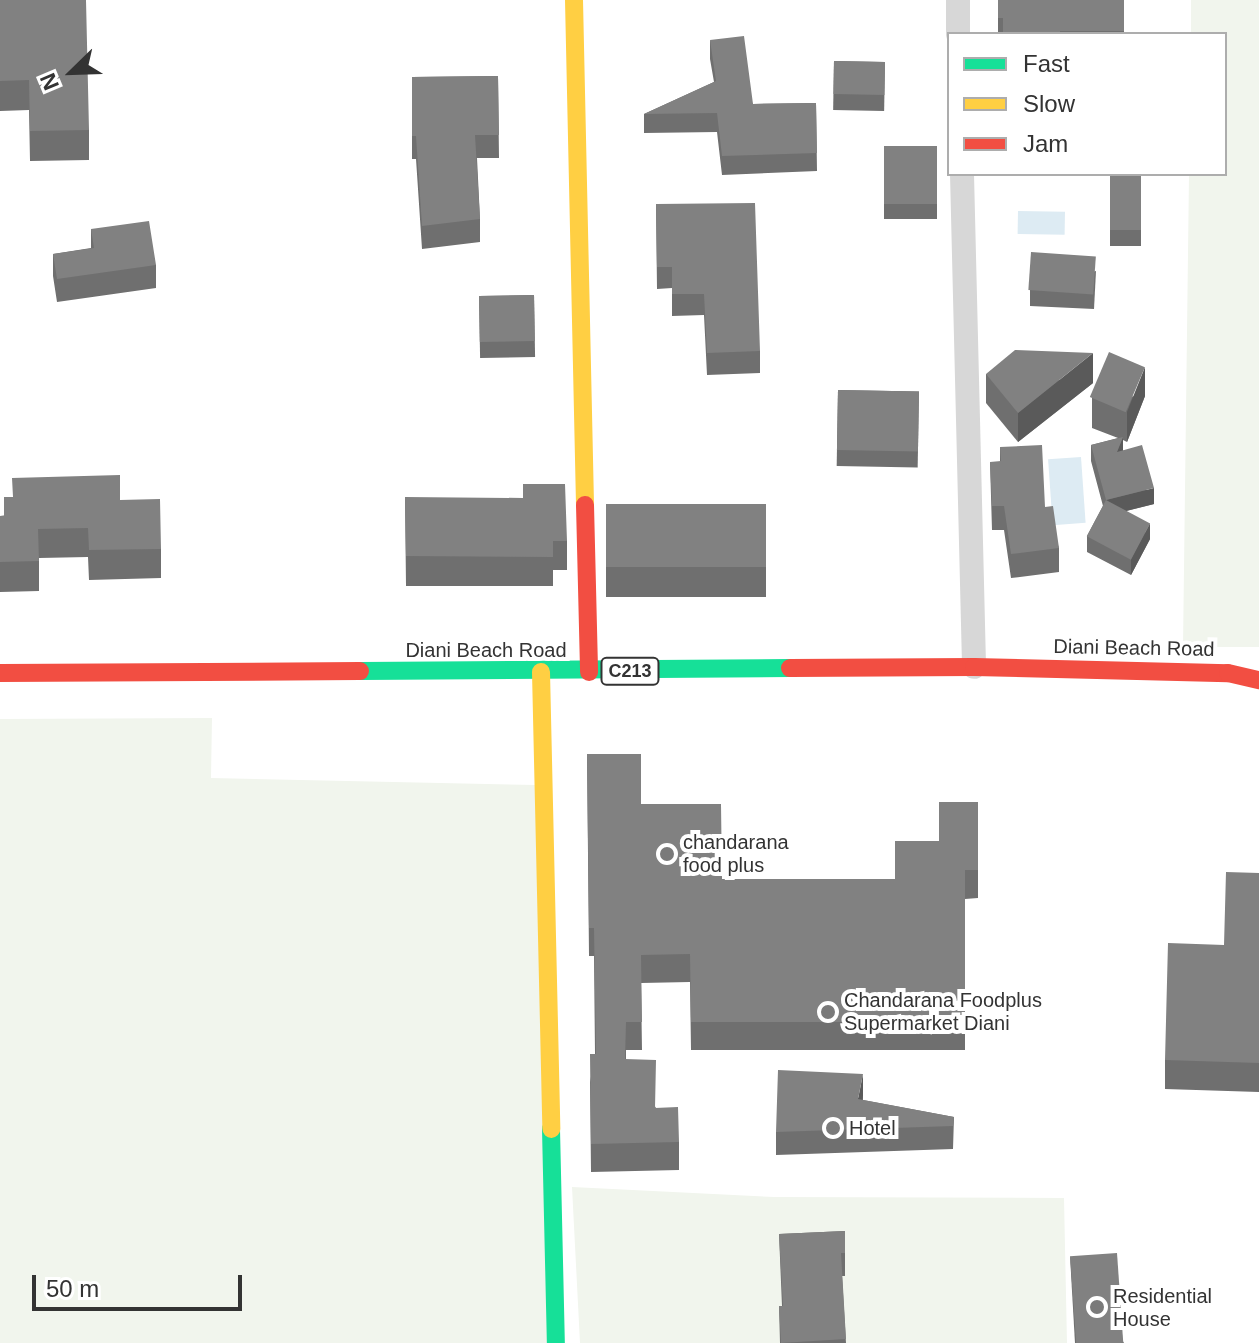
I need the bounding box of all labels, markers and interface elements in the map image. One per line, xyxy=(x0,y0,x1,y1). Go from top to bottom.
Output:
north arrow xyxy=(32,32,112,112)
legend xyxy=(947,32,1227,176)
text: Fast xyxy=(1023,50,1070,77)
text: N xyxy=(35,69,64,94)
text: Slow xyxy=(1023,90,1075,117)
text: Jam xyxy=(1023,130,1068,157)
street label: Diani Beach Road xyxy=(1053,635,1215,661)
street label: Diani Beach Road xyxy=(405,638,567,662)
road number: C213 xyxy=(600,657,660,685)
place label: chandarana food plus xyxy=(683,830,789,877)
marker: chandarana food plus xyxy=(658,845,676,863)
place label: Chandarana Foodplus Supermarket Diani xyxy=(844,988,1042,1035)
marker: Chandarana Foodplus Supermarket Diani xyxy=(819,1003,837,1021)
place label: Hotel xyxy=(849,1116,896,1140)
marker: Hotel xyxy=(824,1119,842,1137)
scale bar xyxy=(36,1259,246,1309)
text: 50 m xyxy=(46,1275,99,1302)
place label: Residential House xyxy=(1113,1284,1212,1331)
marker: Residential House xyxy=(1088,1298,1106,1316)

